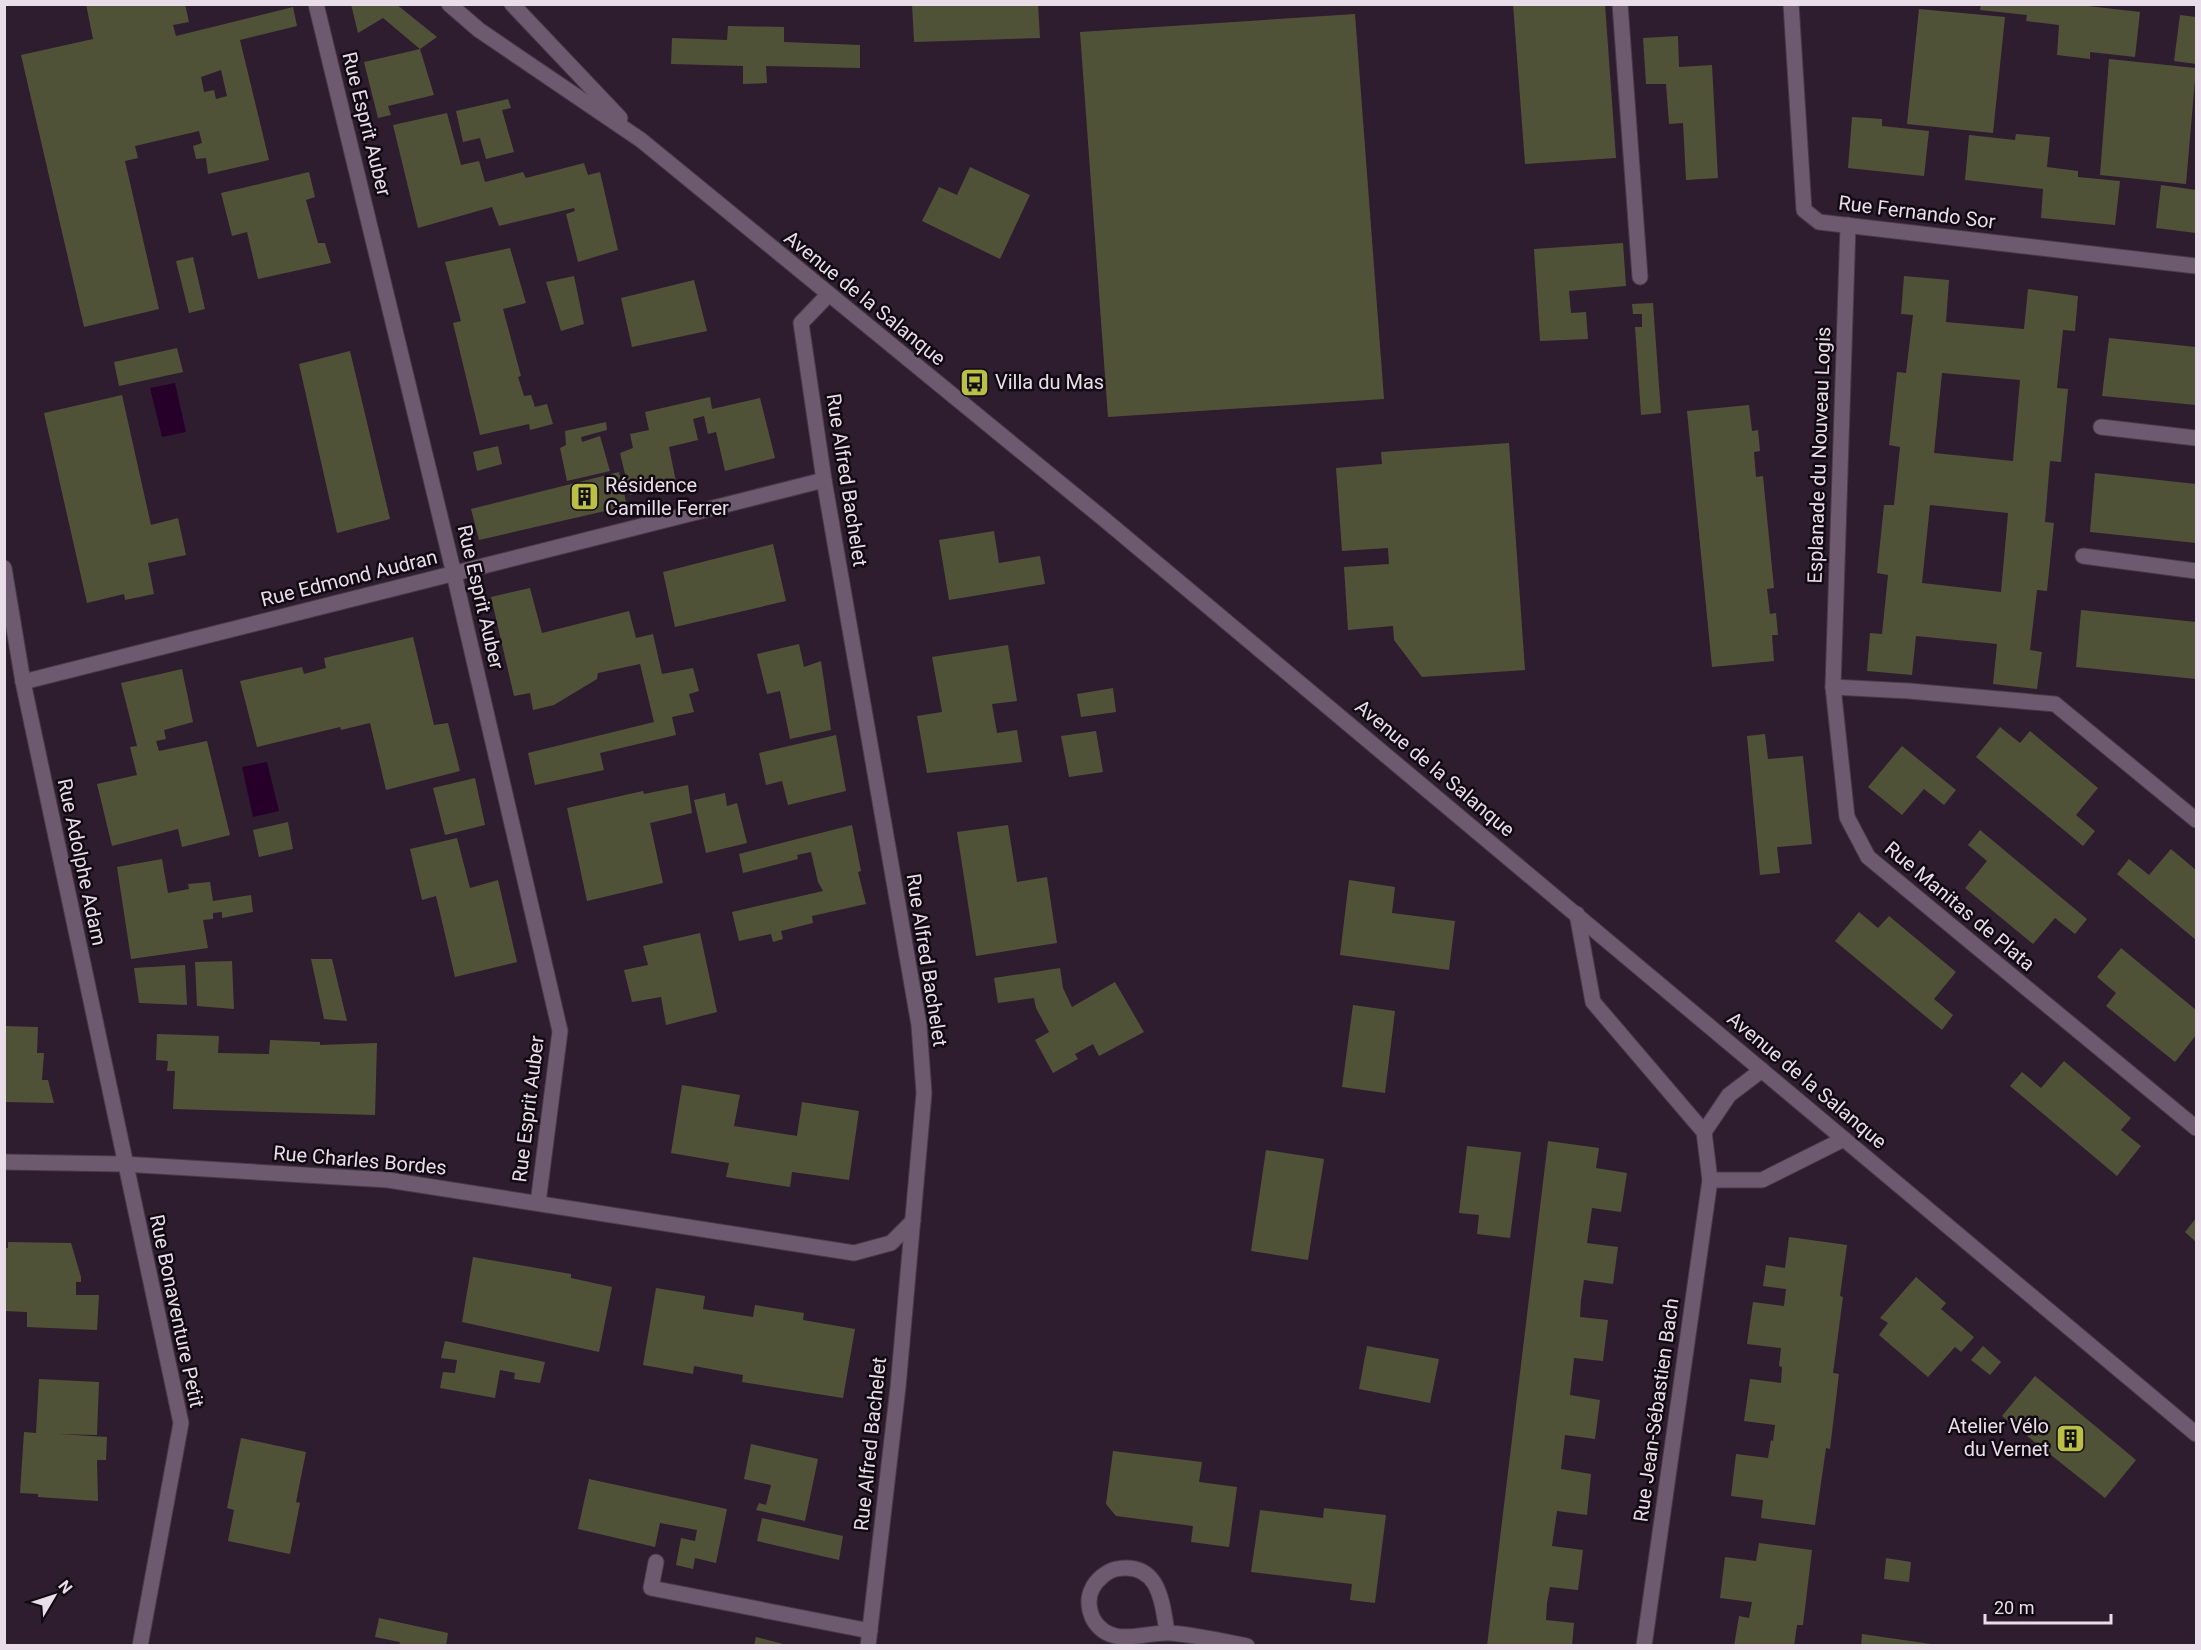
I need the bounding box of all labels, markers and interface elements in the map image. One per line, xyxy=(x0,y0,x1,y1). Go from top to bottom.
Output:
street label: Rue Esprit Auber xyxy=(338,50,397,199)
street label: Rue Fernando Sor xyxy=(1837,190,1997,234)
street label: Avenue de la Salanque xyxy=(780,226,950,370)
street label: Esplanade du Nouveau Logis xyxy=(1803,326,1835,584)
bus stop icon: Villa du Mas xyxy=(958,366,990,398)
place label: Villa du Mas xyxy=(995,370,1104,394)
street label: Rue Alfred Bachelet xyxy=(821,392,873,568)
place label: Résidence Camille Ferrer xyxy=(605,473,729,520)
building icon: Résidence Camille Ferrer xyxy=(568,481,600,513)
street label: Rue Esprit Auber xyxy=(453,522,509,672)
street label: Rue Edmond Audran xyxy=(258,544,440,612)
street label: Avenue de la Salanque xyxy=(1351,694,1519,842)
street label: Rue Adolphe Adam xyxy=(53,776,111,948)
street label: Rue Manitas de Plata xyxy=(1880,836,2040,976)
street label: Rue Alfred Bachelet xyxy=(901,872,953,1048)
street label: Avenue de la Salanque xyxy=(1723,1006,1891,1154)
street label: Rue Esprit Auber xyxy=(507,1034,549,1184)
street label: Rue Charles Bordes xyxy=(272,1140,448,1180)
street label: Rue Bonaventure Petit xyxy=(145,1212,209,1410)
street label: Rue Jean-Sébastien Bach xyxy=(1628,1297,1684,1523)
street label: Rue Alfred Bachelet xyxy=(849,1356,891,1532)
place label: Atelier Vélo du Vernet xyxy=(1948,1414,2049,1461)
building icon: Atelier Vélo du Vernet xyxy=(2054,1422,2086,1454)
north arrow xyxy=(24,1566,84,1626)
text: N xyxy=(54,1577,76,1597)
scale bar xyxy=(1985,1587,2111,1625)
text: 20 m xyxy=(1994,1597,2034,1618)

